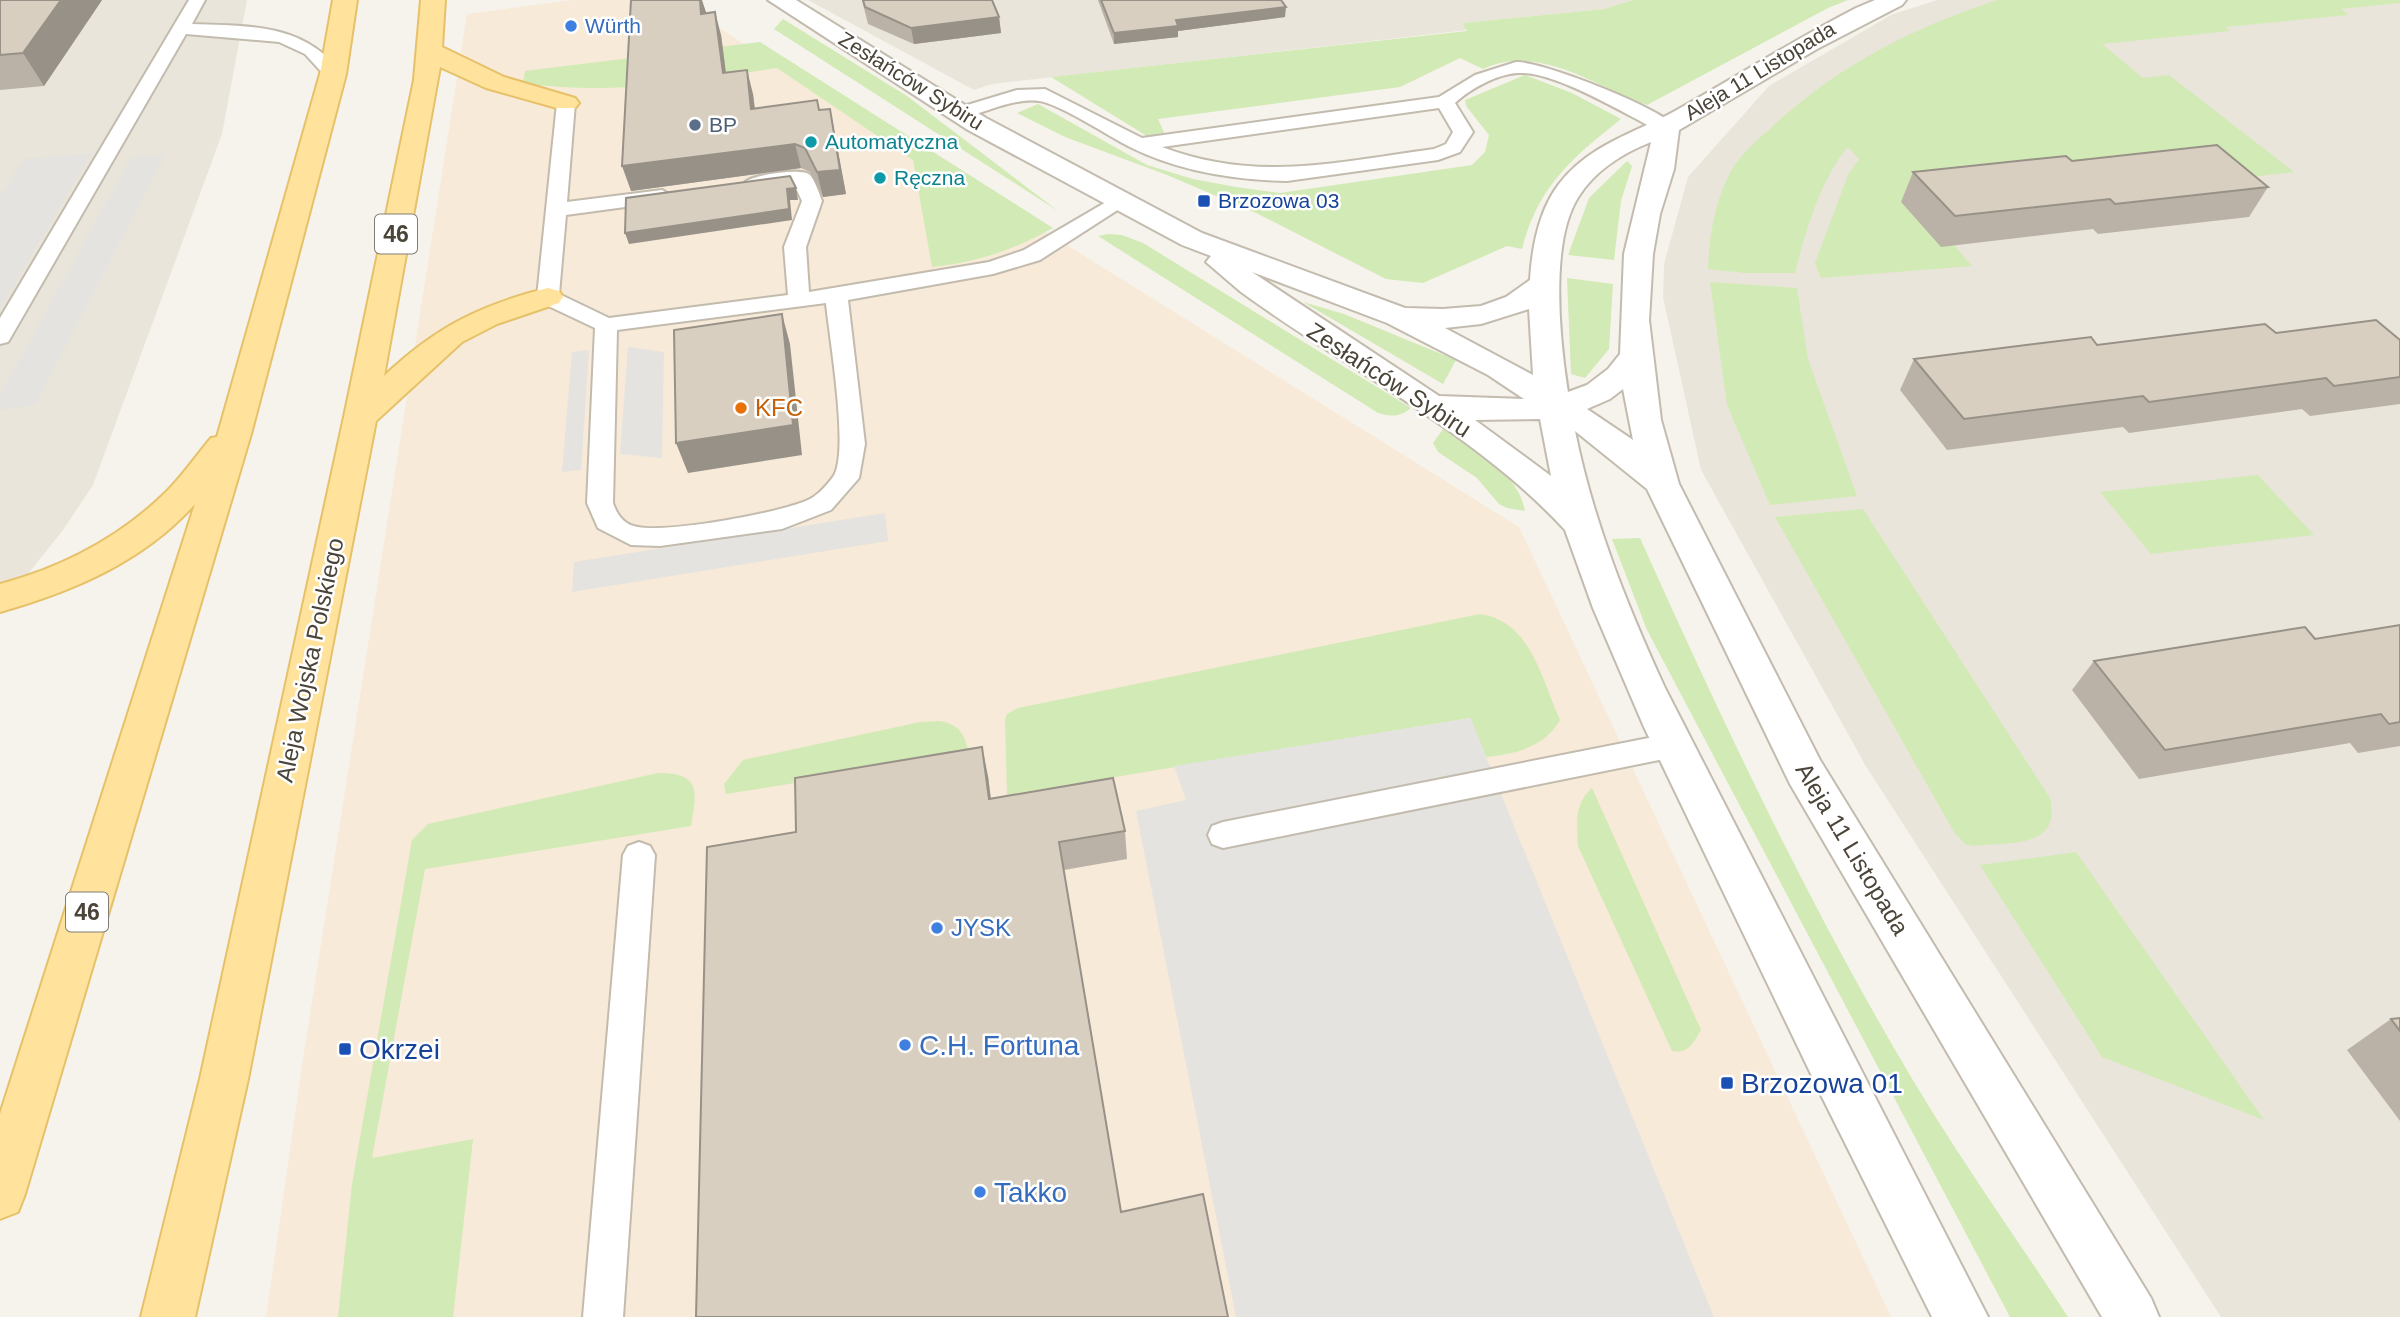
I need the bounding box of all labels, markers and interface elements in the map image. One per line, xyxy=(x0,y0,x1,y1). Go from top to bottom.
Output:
place label: Würth xyxy=(585,14,641,37)
street label: Aleja 11 Listopada xyxy=(1680,16,1839,125)
marker: Würth xyxy=(563,18,579,34)
street label: Zesłańców Sybiru xyxy=(835,27,988,134)
place label: BP xyxy=(709,113,737,136)
marker: BP xyxy=(687,117,703,133)
place label: Automatyczna xyxy=(825,130,958,153)
marker: Automatyczna xyxy=(803,134,819,150)
place label: Ręczna xyxy=(894,166,966,189)
marker: Ręczna xyxy=(872,170,888,186)
place label: Brzozowa 03 xyxy=(1218,189,1339,212)
marker: Brzozowa 03 xyxy=(1196,193,1212,209)
road number: 46 xyxy=(375,215,417,254)
street label: Zesłańców Sybiru xyxy=(1302,317,1476,442)
place label: KFC xyxy=(755,394,803,421)
marker: KFC xyxy=(733,400,749,416)
street label: Aleja Wojska Polskiego xyxy=(270,535,349,784)
street label: Aleja 11 Listopada xyxy=(1790,758,1915,940)
road number: 46 xyxy=(66,892,108,931)
place label: JYSK xyxy=(951,914,1011,941)
marker: JYSK xyxy=(929,920,945,936)
place label: C.H. Fortuna xyxy=(919,1030,1080,1061)
place label: Okrzei xyxy=(359,1034,440,1065)
marker: C.H. Fortuna xyxy=(897,1037,913,1053)
marker: Okrzei xyxy=(337,1041,353,1057)
place label: Brzozowa 01 xyxy=(1741,1068,1903,1099)
marker: Brzozowa 01 xyxy=(1719,1075,1735,1091)
place label: Takko xyxy=(994,1177,1067,1208)
marker: Takko xyxy=(972,1184,988,1200)

